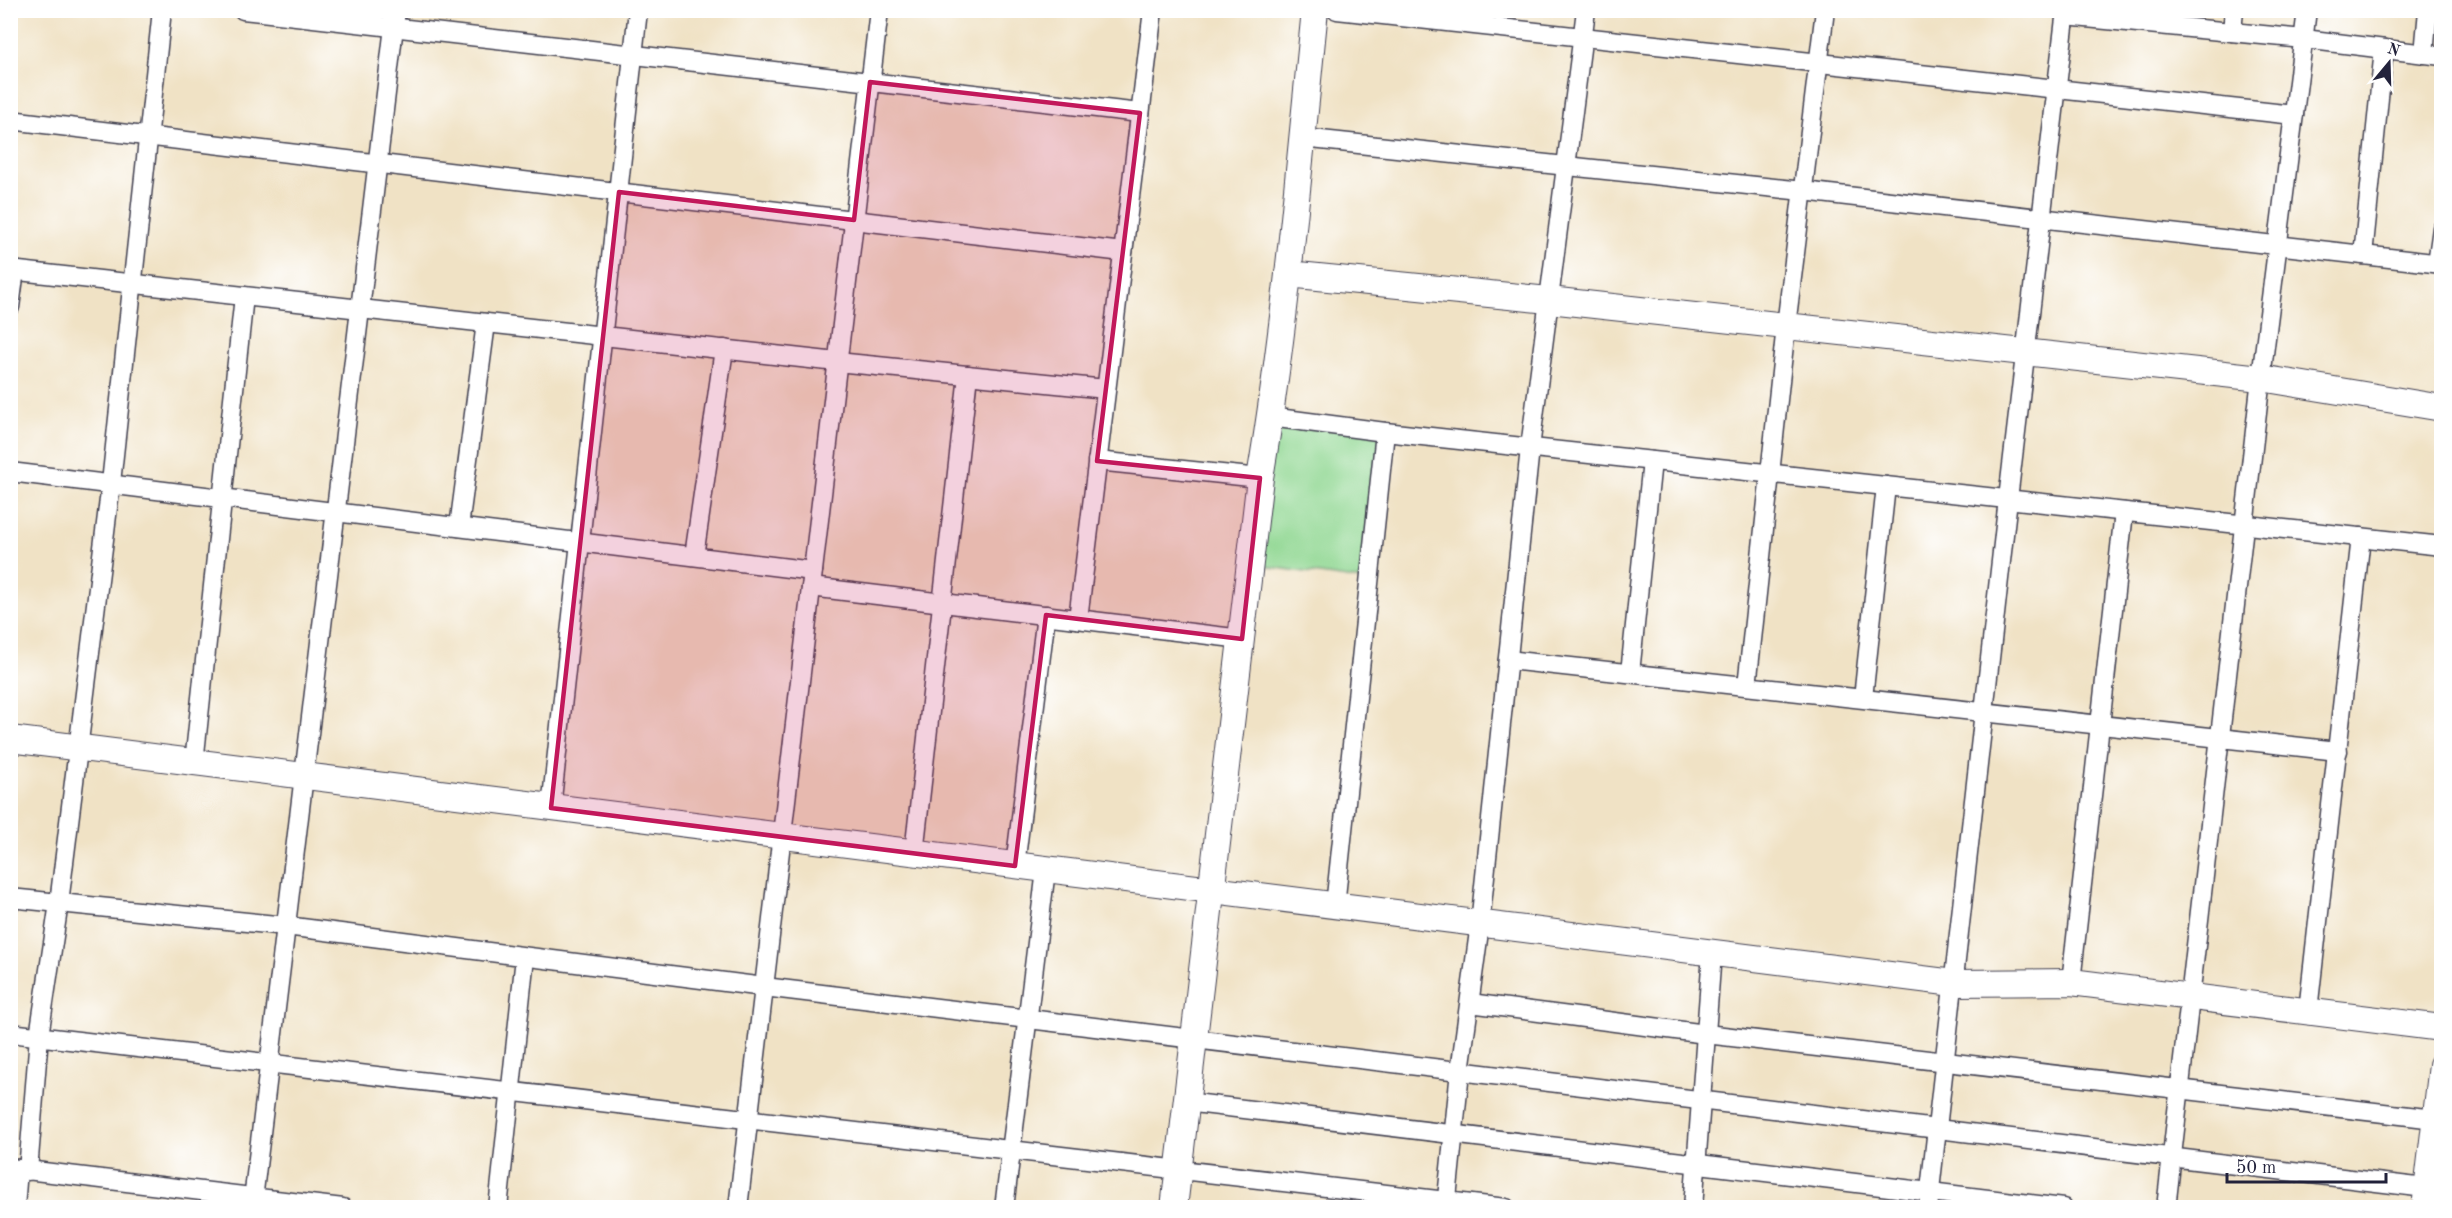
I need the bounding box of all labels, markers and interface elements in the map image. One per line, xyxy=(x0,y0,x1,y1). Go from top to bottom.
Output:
north arrow xyxy=(2359,33,2419,93)
text: N xyxy=(2385,41,2402,61)
scale bar xyxy=(2227,1146,2386,1184)
text: 50 m xyxy=(2236,1159,2276,1177)

